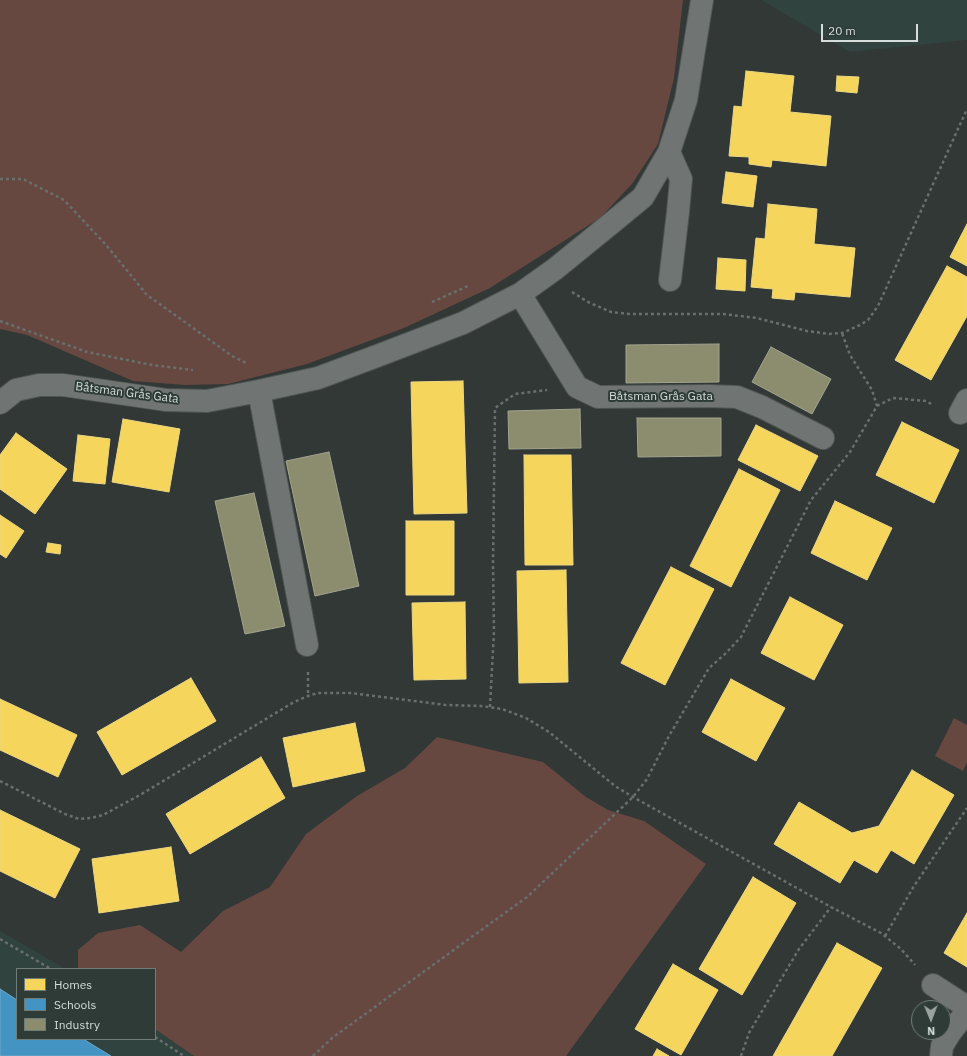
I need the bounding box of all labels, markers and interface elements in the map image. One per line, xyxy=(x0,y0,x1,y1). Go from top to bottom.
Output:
scale bar xyxy=(823,16,920,42)
text: 20 m xyxy=(828,23,856,38)
street label: Båtsman Grås Gata xyxy=(75,380,179,406)
street label: Båtsman Grås Gata xyxy=(609,390,713,404)
legend xyxy=(16,968,156,1040)
text: Homes xyxy=(54,977,92,992)
text: Schools xyxy=(54,997,96,1012)
north arrow xyxy=(911,1000,951,1040)
text: Industry xyxy=(54,1017,100,1032)
text: N xyxy=(927,1024,935,1038)

